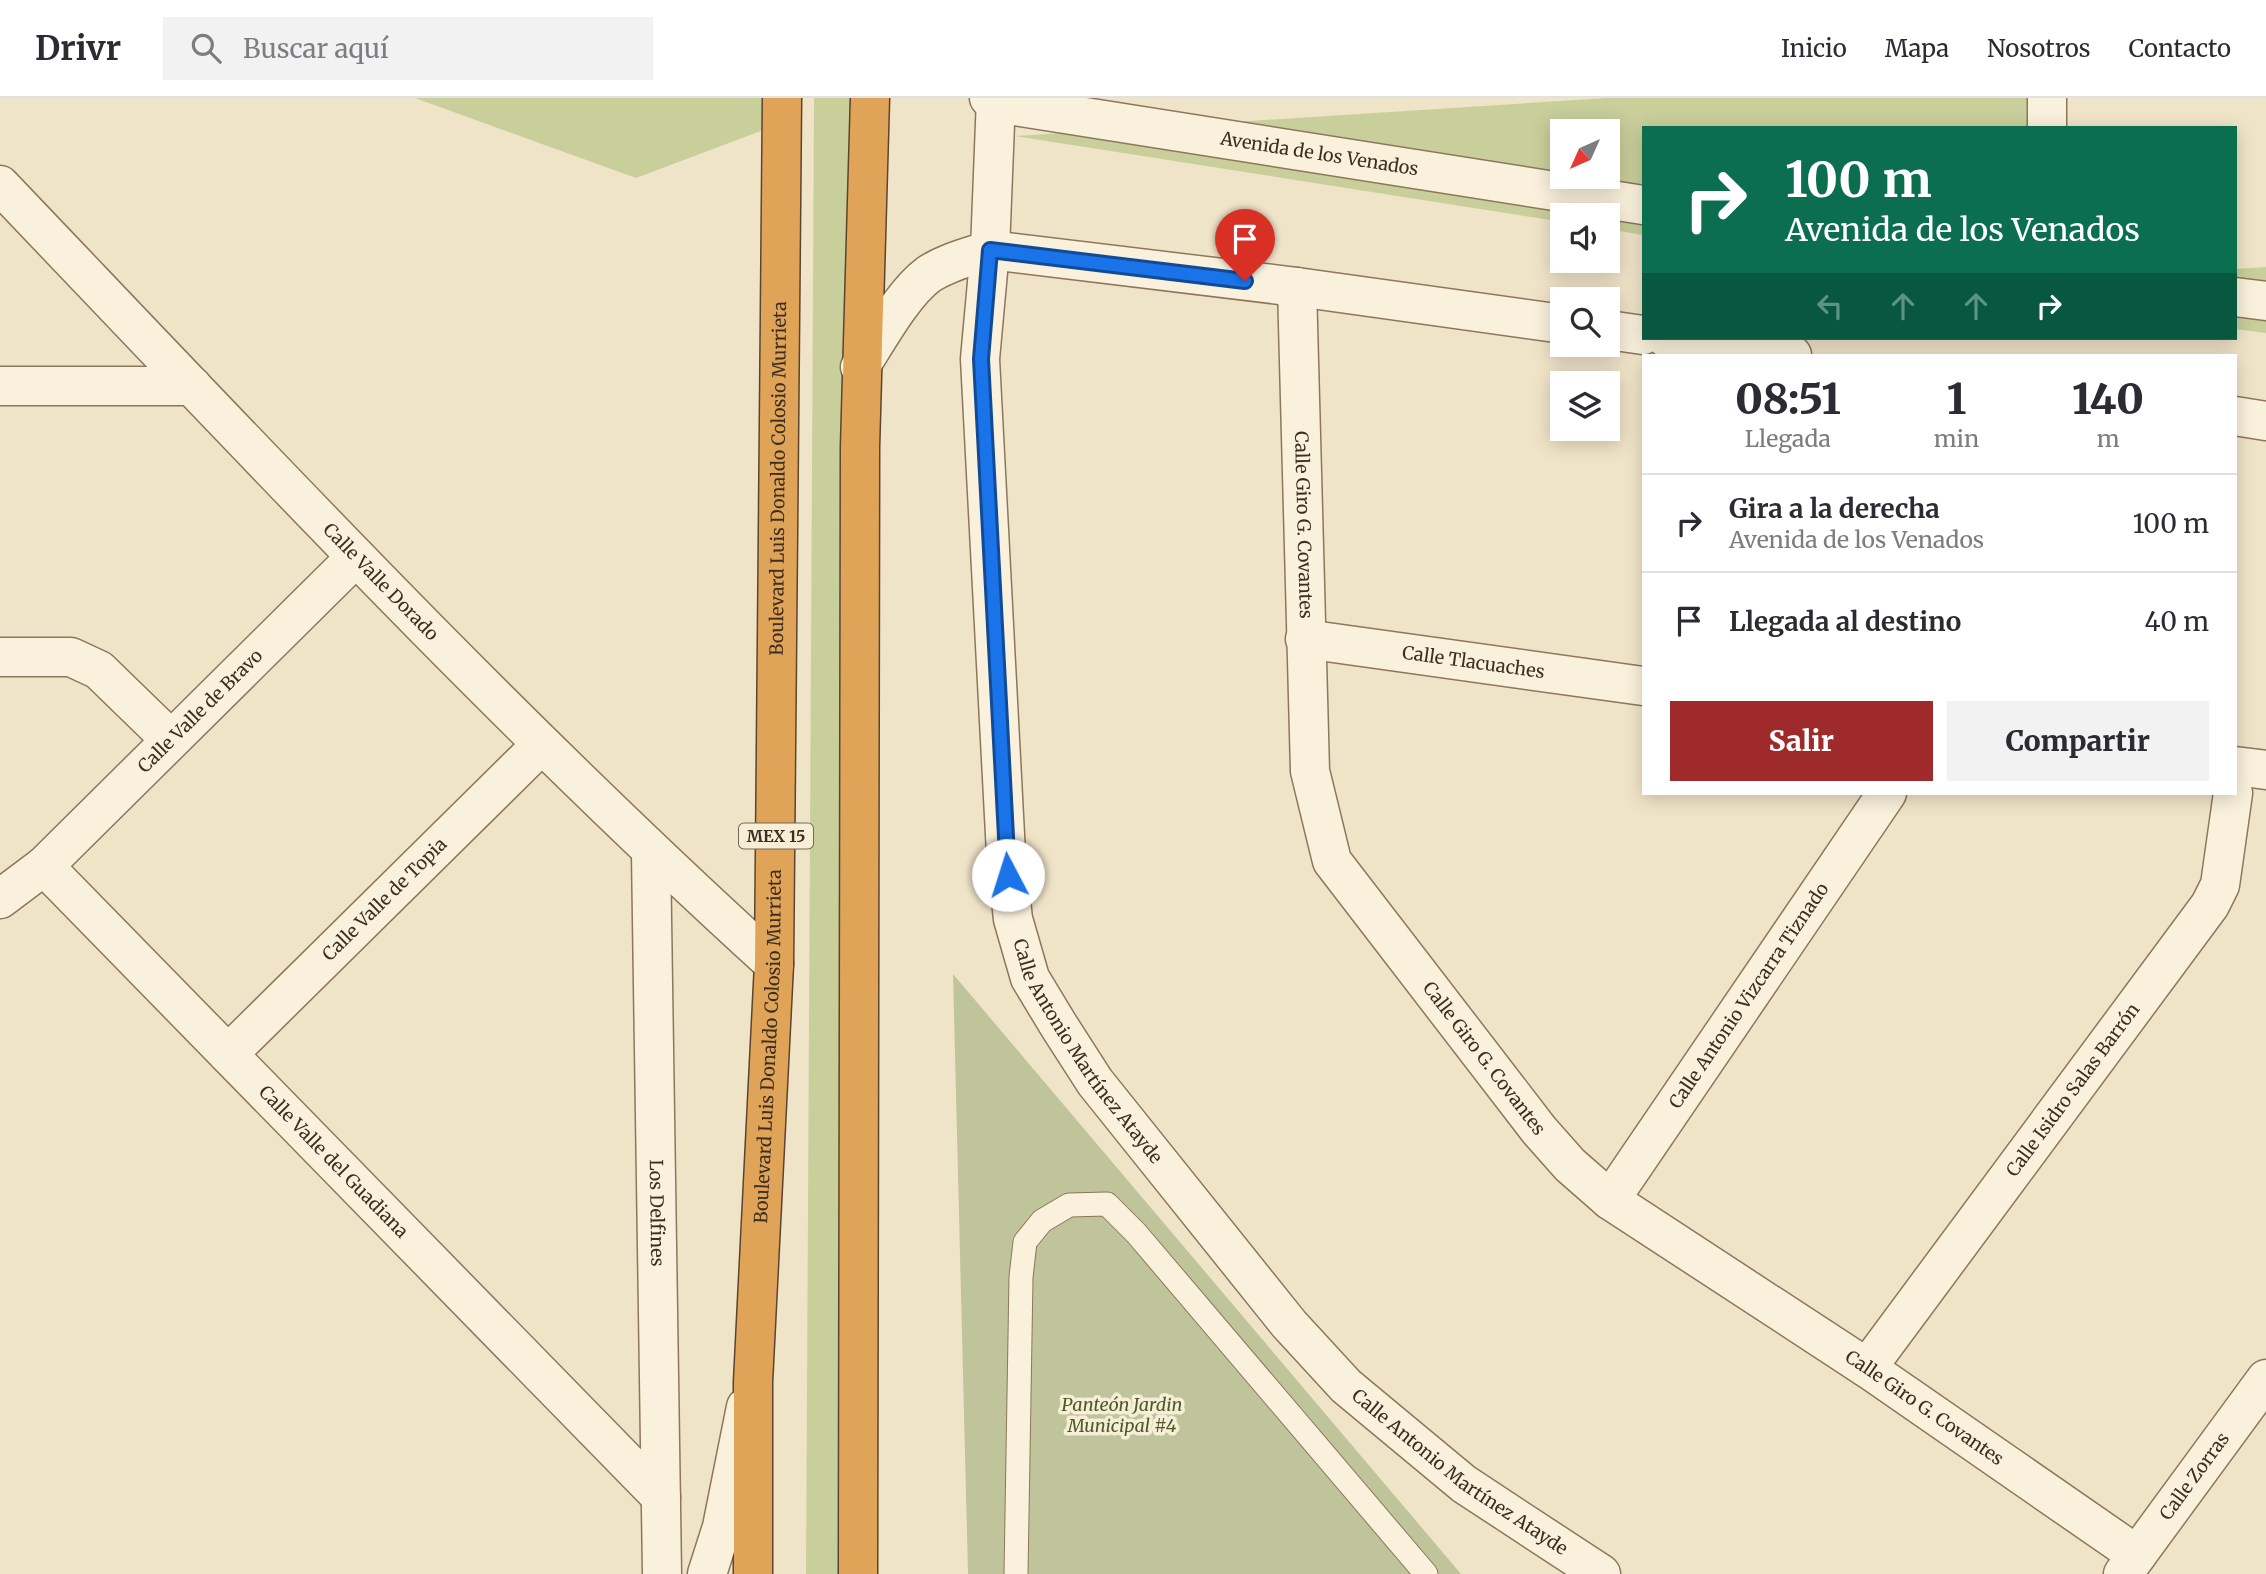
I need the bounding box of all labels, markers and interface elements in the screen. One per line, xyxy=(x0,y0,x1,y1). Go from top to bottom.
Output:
search box xyxy=(163,17,653,80)
text: Drivr xyxy=(35,28,121,69)
icon: search xyxy=(187,29,225,67)
text: Buscar aquí xyxy=(243,32,388,65)
text: Inicio xyxy=(1781,33,1847,64)
text: Mapa xyxy=(1885,33,1949,64)
text: Nosotros xyxy=(1987,33,2091,64)
text: Contacto xyxy=(2129,33,2231,64)
north arrow xyxy=(1550,119,1620,189)
map controls xyxy=(1550,119,1620,441)
street label: Avenida de los Venados xyxy=(1218,126,1420,180)
text: 100 m xyxy=(1785,149,1932,210)
icon: right xyxy=(1670,154,1761,245)
button: sound xyxy=(1550,203,1620,273)
pin xyxy=(1215,209,1275,281)
text: Avenida de los Venados xyxy=(1785,210,2140,250)
icon: arrive xyxy=(1226,220,1264,258)
button: search xyxy=(1550,287,1620,357)
icon: left xyxy=(1811,287,1849,325)
icon: ahead xyxy=(1884,287,1922,325)
icon: ahead xyxy=(1957,287,1995,325)
icon: right xyxy=(2030,287,2068,325)
street label: Boulevard Luis Donaldo Colosio Murrieta xyxy=(765,301,791,656)
button: layers xyxy=(1550,371,1620,441)
text: 08:51 xyxy=(1735,373,1841,425)
text: 1 xyxy=(1947,373,1966,425)
text: 140 xyxy=(2072,373,2144,425)
text: Llegada xyxy=(1745,424,1831,453)
text: min xyxy=(1934,424,1979,453)
text: m xyxy=(2097,424,2120,453)
street label: Calle Giro G. Covantes xyxy=(1290,431,1318,619)
text: Gira a la derecha xyxy=(1729,492,1940,525)
icon: right xyxy=(1670,504,1708,542)
text: 100 m xyxy=(2133,507,2209,540)
street label: Calle Valle Dorado xyxy=(318,518,444,645)
text: Avenida de los Venados xyxy=(1729,525,1984,554)
icon: arrive xyxy=(1670,602,1708,640)
text: Llegada al destino xyxy=(1729,605,1961,638)
text: 40 m xyxy=(2145,605,2209,638)
street label: Calle Tlacuaches xyxy=(1401,641,1546,683)
street label: Calle Valle de Bravo xyxy=(133,644,267,778)
button: Salir xyxy=(1670,701,1933,781)
button: Compartir xyxy=(1947,701,2209,781)
road number: MEX 15 xyxy=(739,824,813,848)
street label: Calle Valle de Topia xyxy=(317,832,452,966)
position arrow xyxy=(971,838,1045,912)
street label: Boulevard Luis Donaldo Colosio Murrieta xyxy=(749,869,786,1224)
street label: Calle Antonio Vizcarra Tiznado xyxy=(1664,878,1834,1113)
street label: Calle Antonio Martínez Atayde xyxy=(1008,936,1168,1168)
street label: Calle Giro G. Covantes xyxy=(1418,977,1551,1140)
street label: Calle Isidro Salas Barrón xyxy=(2001,998,2144,1181)
street label: Calle Valle del Guadiana xyxy=(254,1081,414,1243)
street label: Los Delfines xyxy=(645,1159,669,1267)
street label: Calle Giro G. Covantes xyxy=(1841,1345,2008,1470)
street label: Calle Antonio Martínez Atayde xyxy=(1347,1384,1572,1560)
park label: Panteón Jardin Municipal #4 xyxy=(1062,1393,1182,1437)
street label: Calle Zorras xyxy=(2154,1428,2234,1525)

